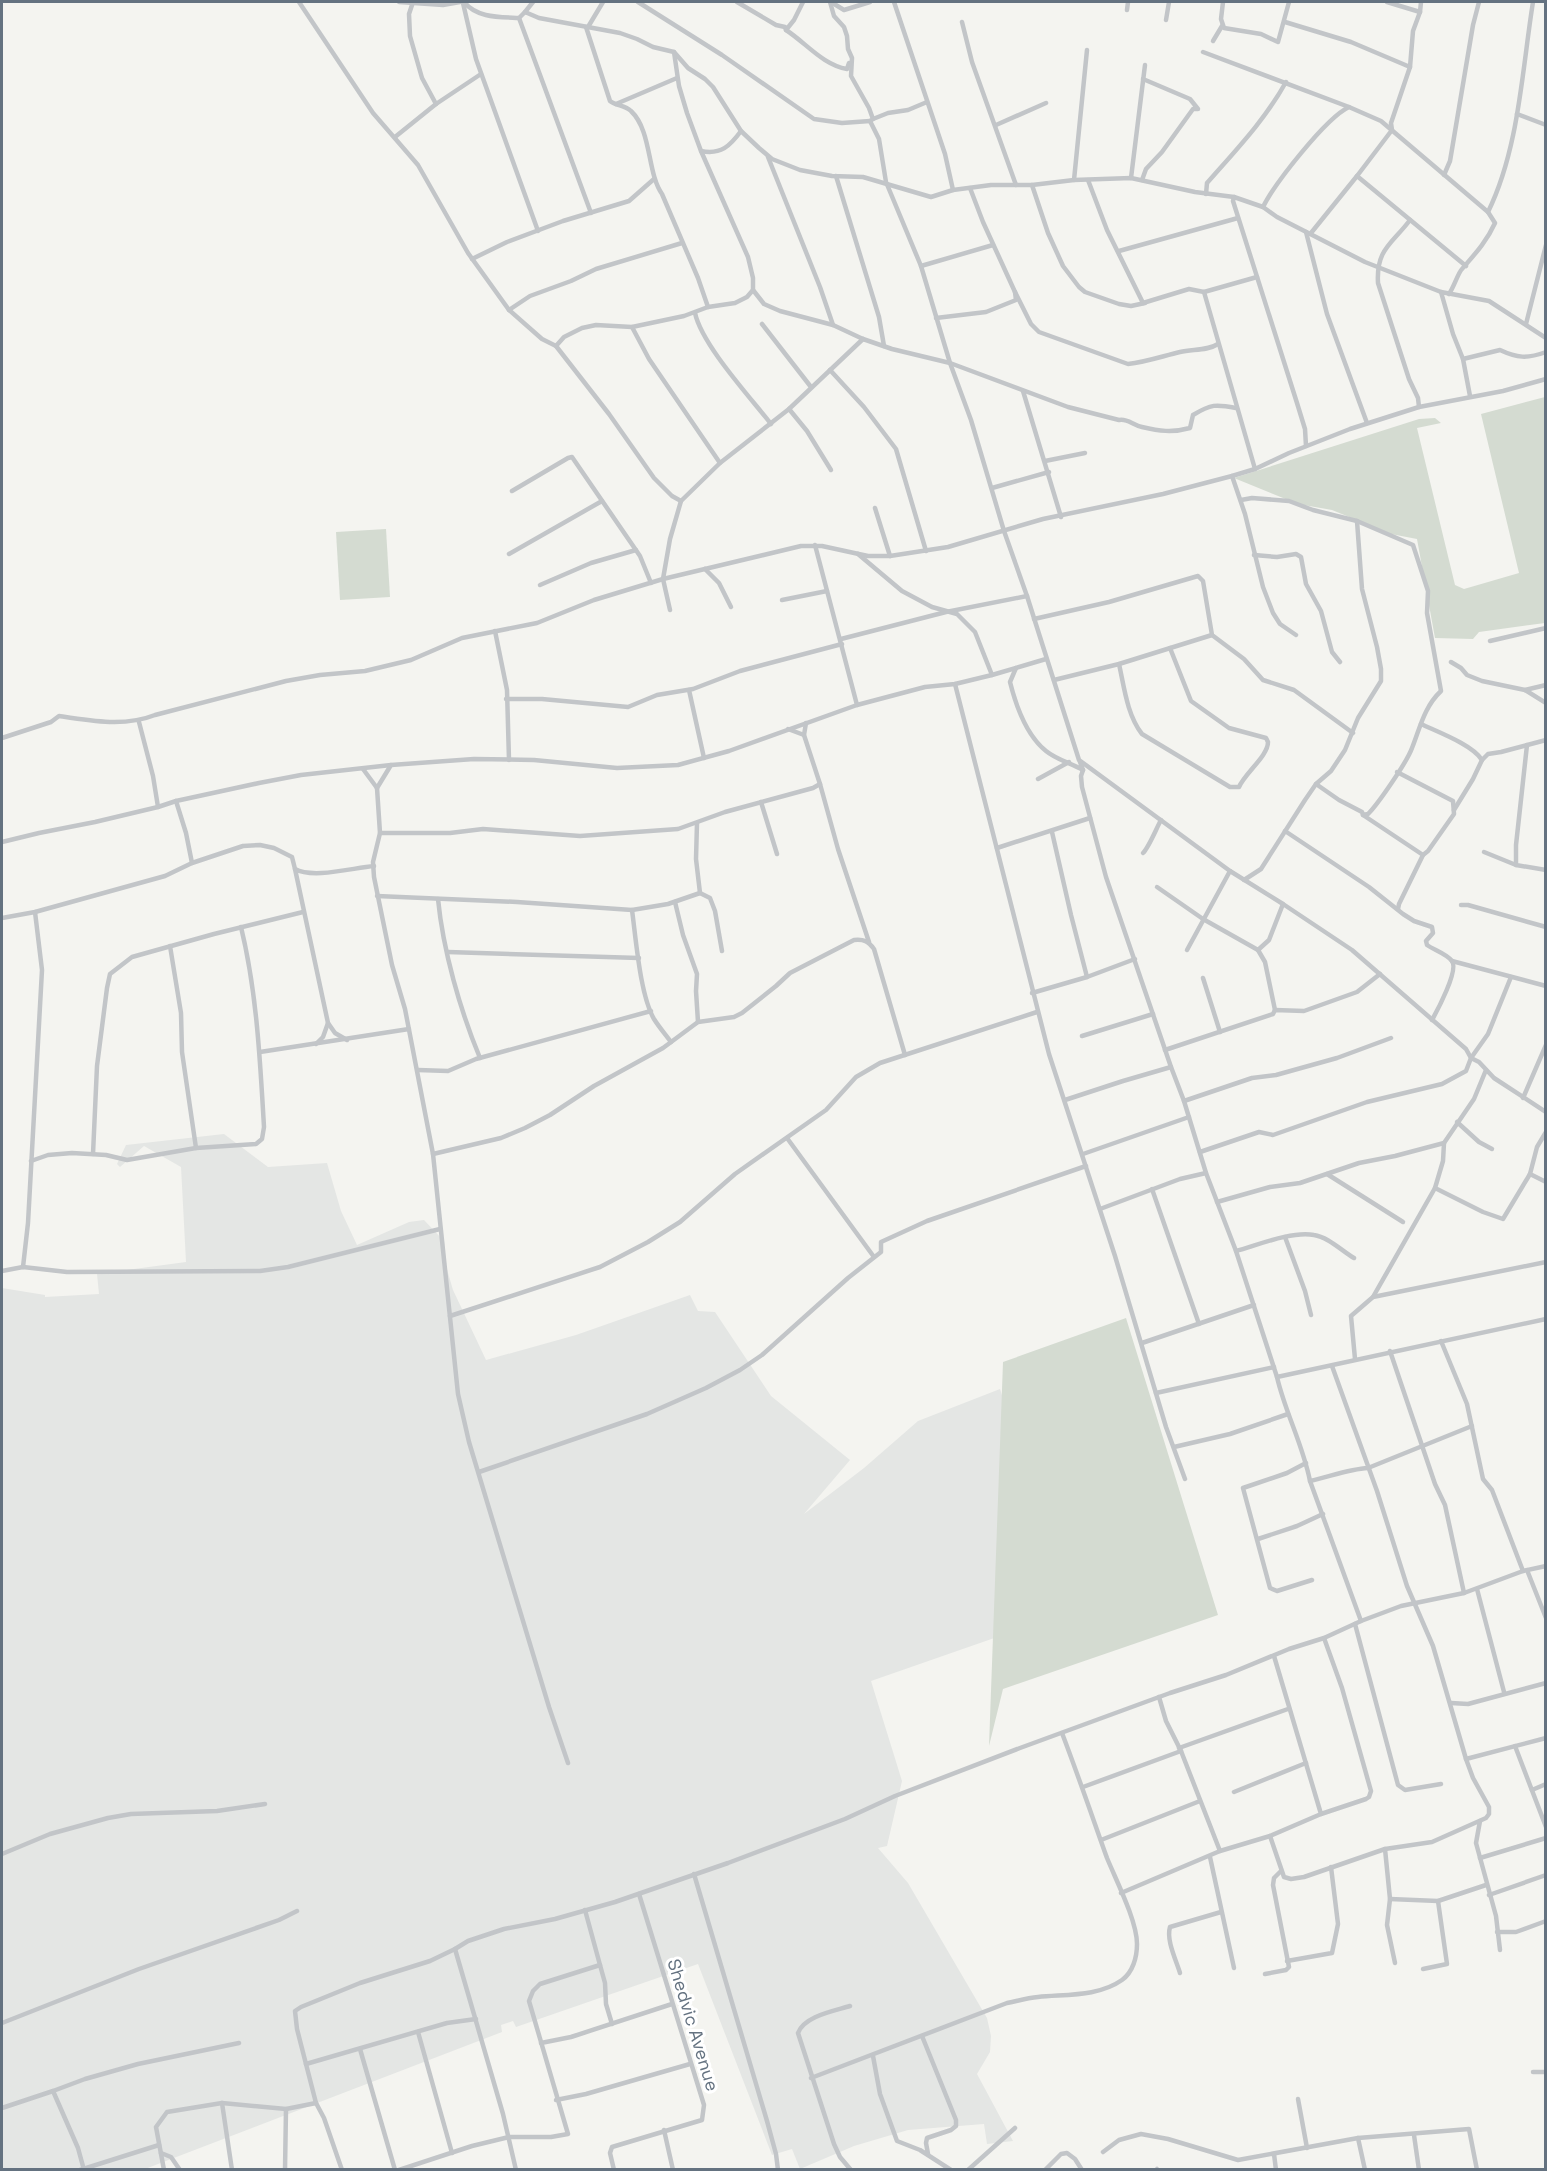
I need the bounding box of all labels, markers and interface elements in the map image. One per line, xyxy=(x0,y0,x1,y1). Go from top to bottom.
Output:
street label: Shedvic Avenue xyxy=(662,1956,725,2094)

